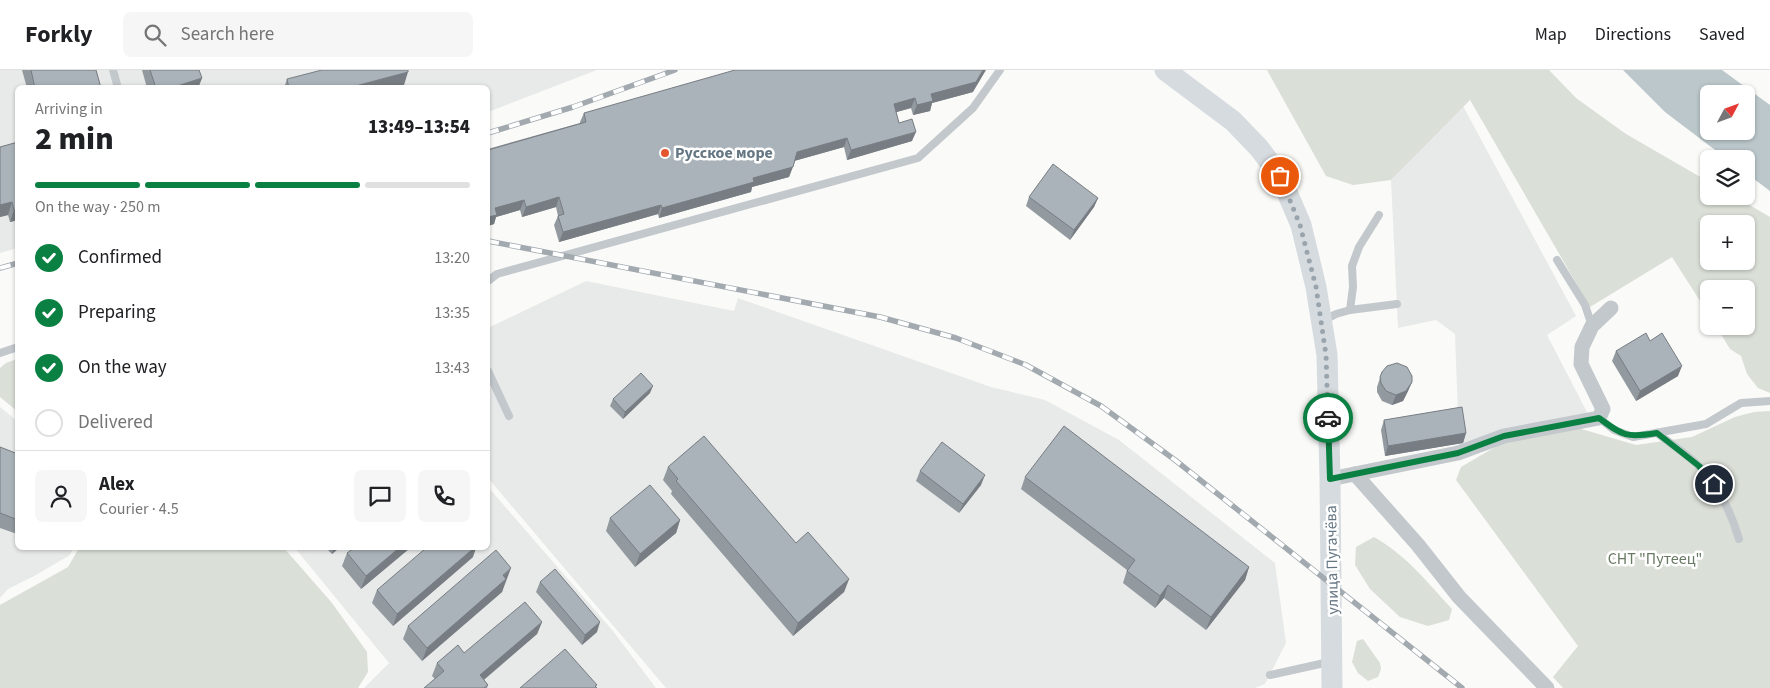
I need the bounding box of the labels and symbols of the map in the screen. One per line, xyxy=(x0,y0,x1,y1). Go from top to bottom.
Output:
north arrow xyxy=(1700,85,1755,140)
place label: Русское море xyxy=(675,142,773,164)
marker: Русское море xyxy=(659,147,671,159)
pin xyxy=(1259,155,1301,197)
courier xyxy=(1303,393,1353,443)
pin xyxy=(1693,463,1735,505)
street label: улица Пугачёва xyxy=(1320,505,1344,615)
park label: СНТ "Путеец" xyxy=(1608,548,1702,570)

